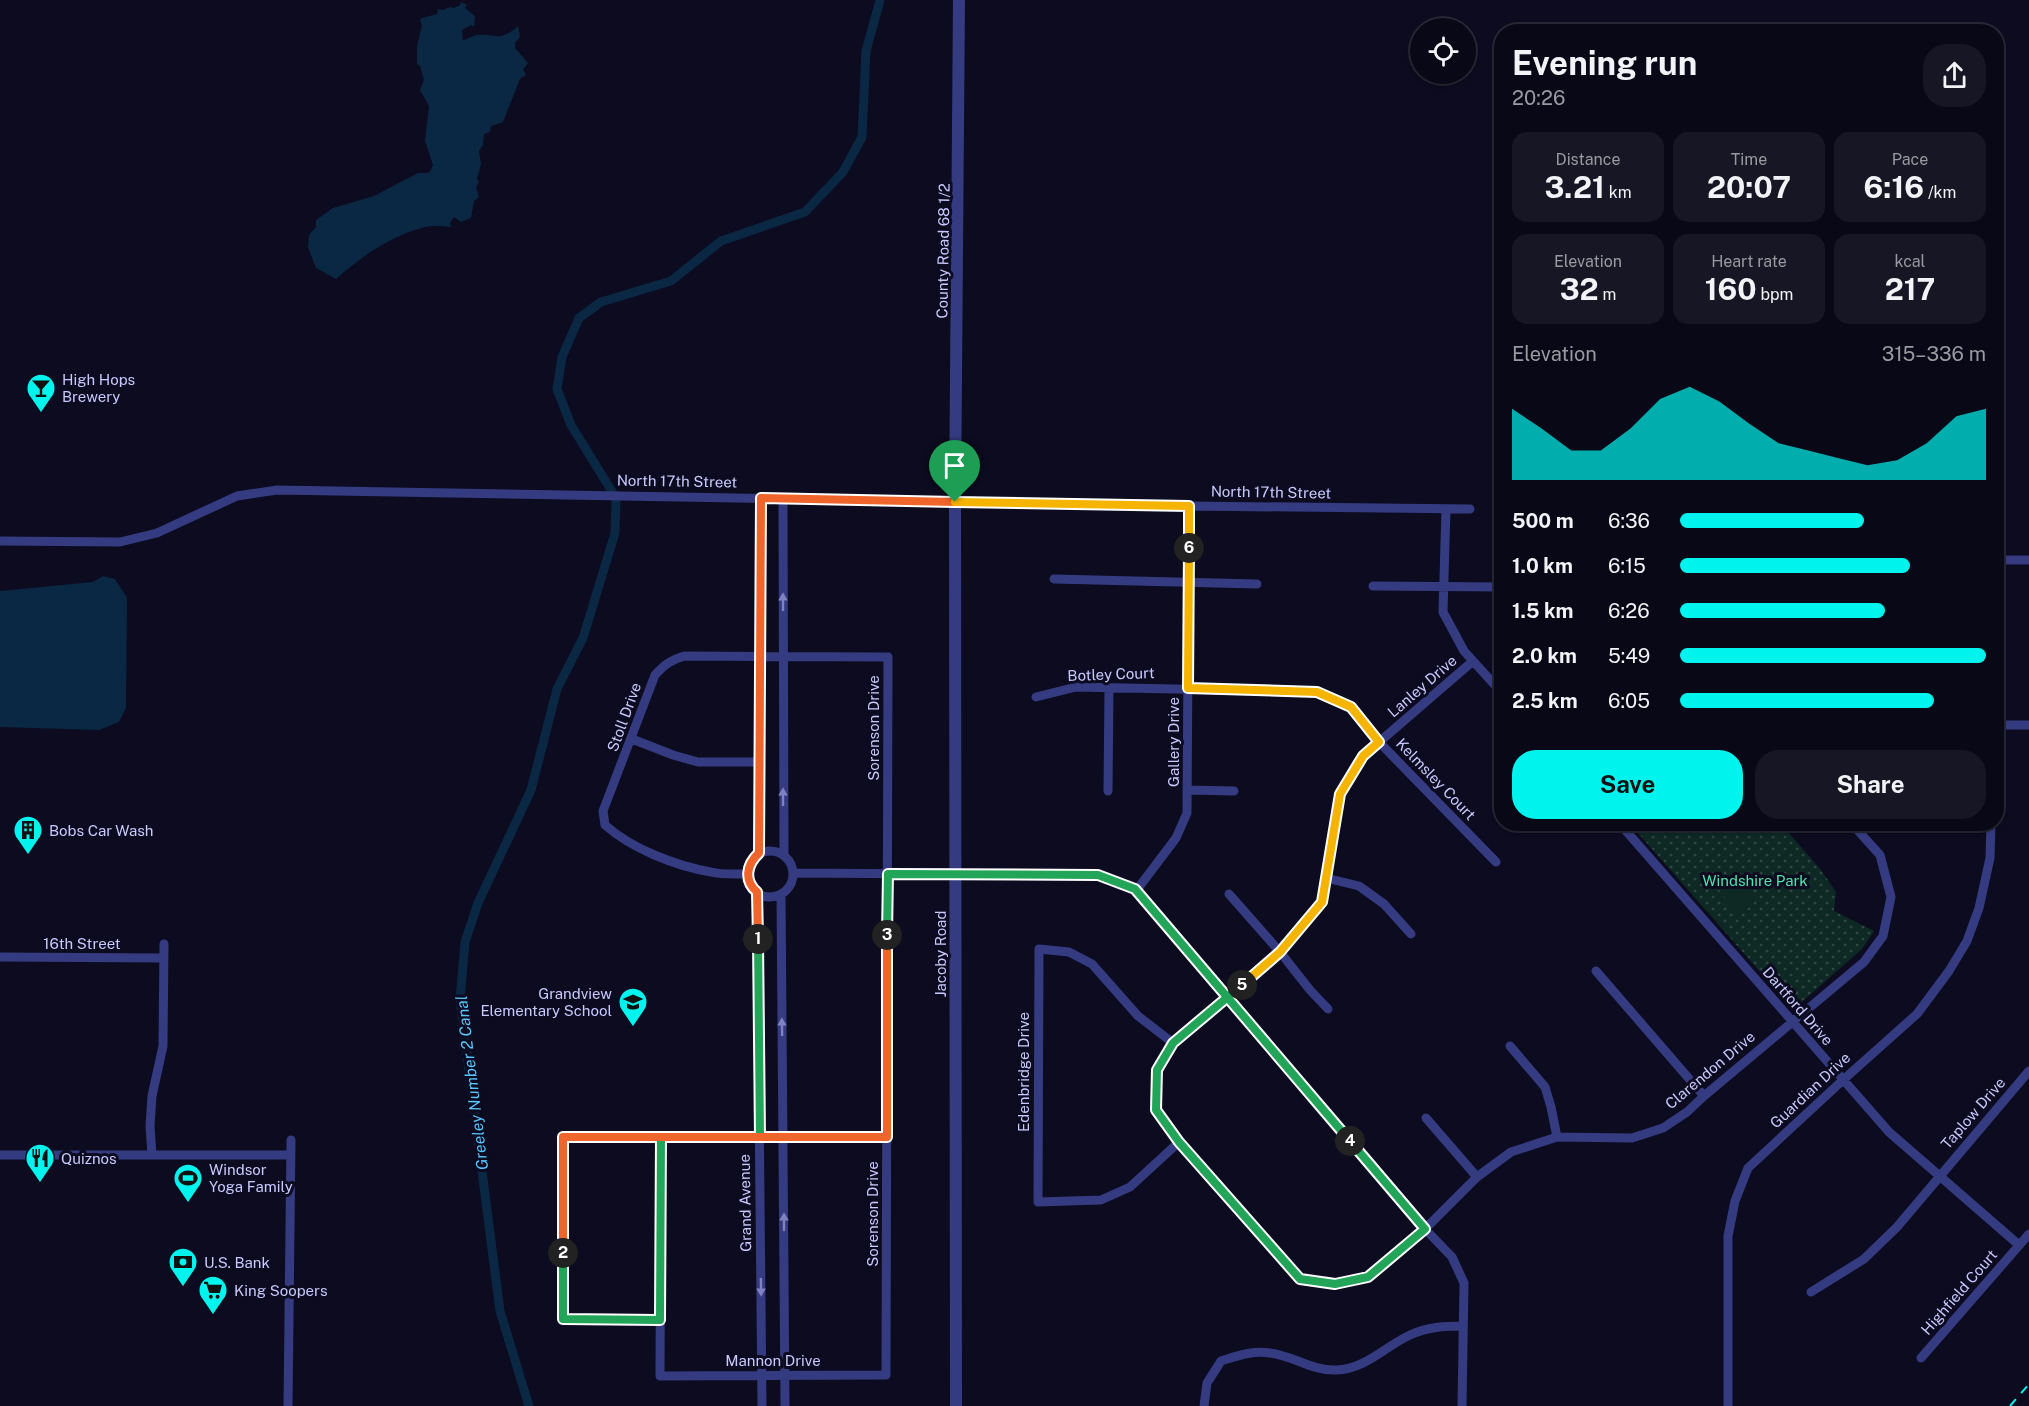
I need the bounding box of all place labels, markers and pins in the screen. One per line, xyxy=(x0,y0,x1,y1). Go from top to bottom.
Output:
place label: High Hops Brewery xyxy=(62,371,135,405)
bar icon: High Hops Brewery xyxy=(25,372,57,414)
pin xyxy=(929,440,980,502)
pin: 6 xyxy=(1174,533,1204,563)
building icon: Bobs Car Wash xyxy=(12,814,44,856)
place label: Bobs Car Wash xyxy=(49,822,153,839)
pin: 3 xyxy=(872,920,902,950)
pin: 1 xyxy=(743,924,773,954)
pin: 5 xyxy=(1227,970,1257,1000)
place label: Grandview Elementary School xyxy=(480,985,612,1019)
school or university icon: Grandview Elementary School xyxy=(617,986,649,1028)
pin: 4 xyxy=(1335,1126,1365,1156)
restaurant icon: Quiznos xyxy=(24,1142,56,1184)
place label: Quiznos xyxy=(61,1150,117,1167)
place label: Windsor Yoga Family xyxy=(209,1161,293,1195)
sports icon: Windsor Yoga Family xyxy=(172,1162,204,1204)
pin: 2 xyxy=(548,1238,578,1268)
bank icon: U.S. Bank xyxy=(167,1246,199,1288)
place label: U.S. Bank xyxy=(204,1254,270,1271)
supermarket icon: King Soopers xyxy=(197,1274,229,1316)
place label: King Soopers xyxy=(234,1282,328,1299)

